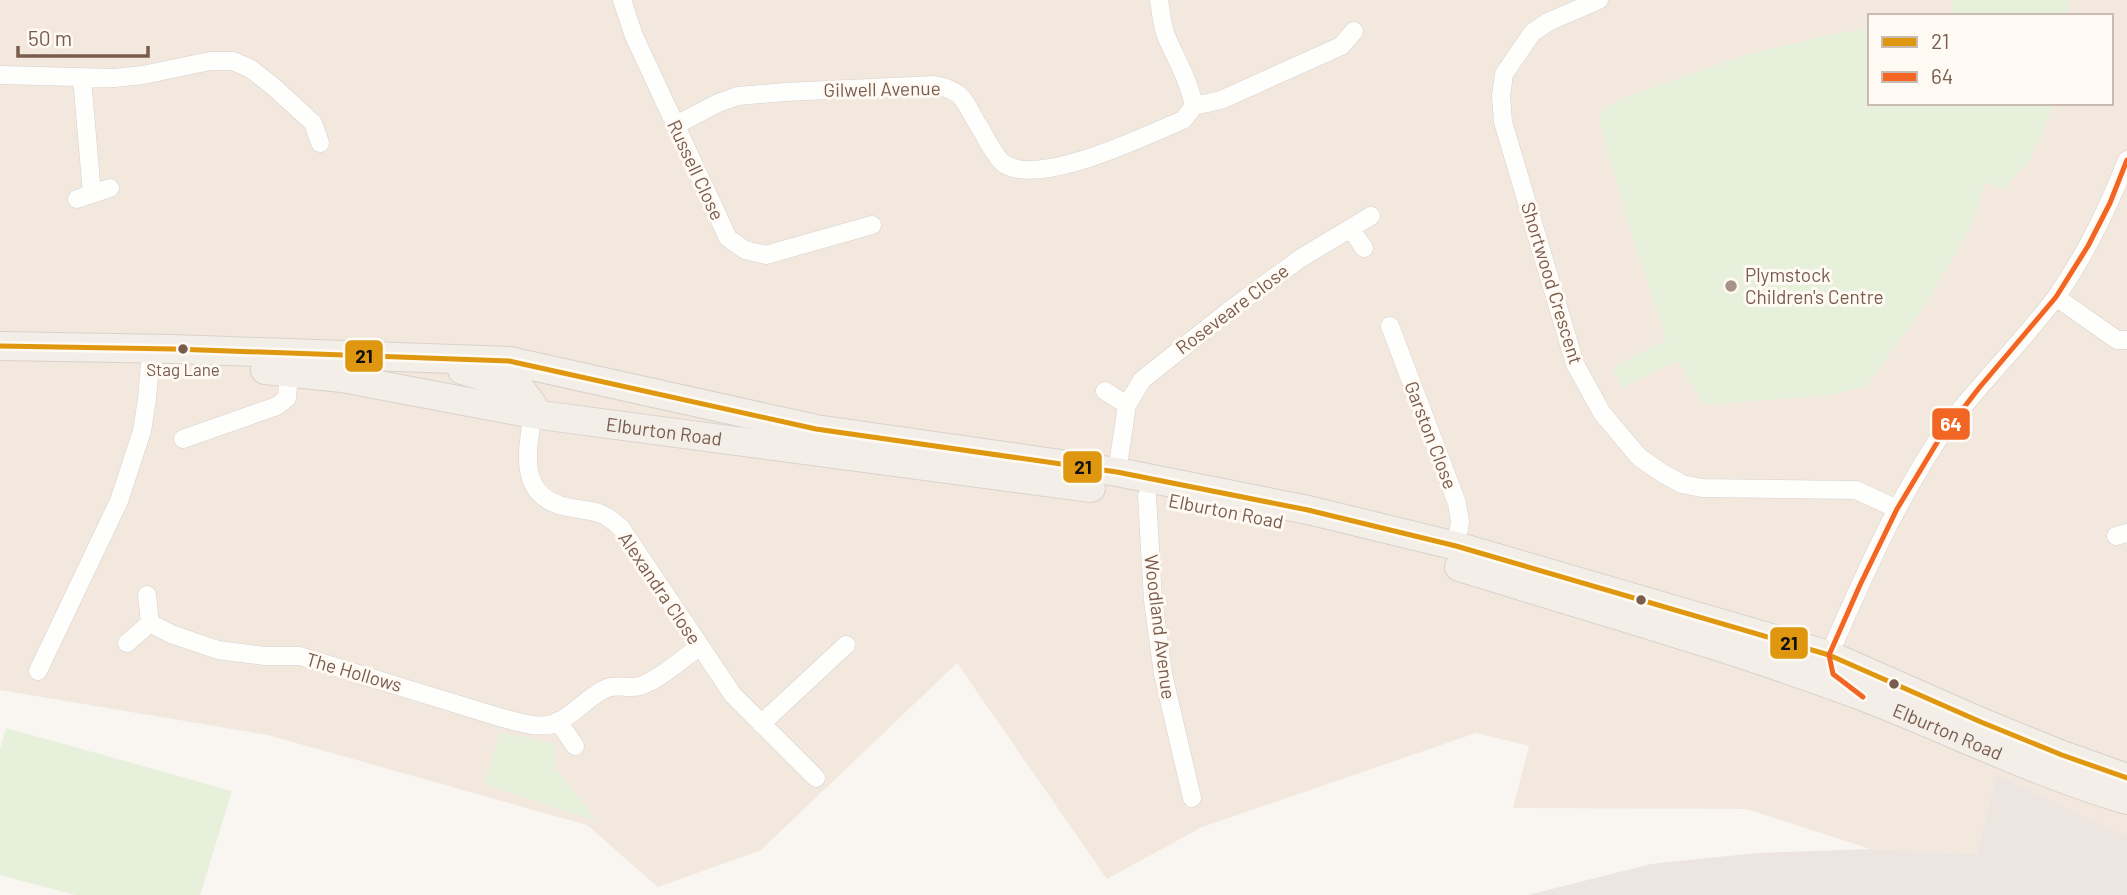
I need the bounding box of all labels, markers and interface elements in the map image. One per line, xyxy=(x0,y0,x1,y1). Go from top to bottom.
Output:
scale bar xyxy=(18,14,147,58)
legend xyxy=(1868,14,2113,105)
text: 50 m xyxy=(28,25,72,50)
text: 21 xyxy=(1931,28,1949,53)
text: 64 xyxy=(1931,63,1953,88)
street label: Gilwell Avenue xyxy=(823,76,941,101)
street label: Russell Close xyxy=(663,116,730,224)
street label: Shortwood Crescent xyxy=(1517,199,1588,367)
street label: Roseveare Close xyxy=(1171,259,1293,359)
place label: Plymstock Children's Centre xyxy=(1745,263,1884,308)
marker: Plymstock Children's Centre xyxy=(1723,278,1739,294)
line badge: 21 xyxy=(344,339,384,373)
marker: Stag Lane xyxy=(176,342,190,356)
text: 21 xyxy=(355,344,373,367)
place label: Stag Lane xyxy=(146,359,220,379)
street label: Garston Close xyxy=(1400,378,1463,492)
line badge: 64 xyxy=(1931,407,1971,441)
street label: Elburton Road xyxy=(605,412,724,450)
text: 64 xyxy=(1940,412,1962,435)
line badge: 21 xyxy=(1062,450,1103,484)
text: 21 xyxy=(1074,455,1092,478)
street label: Elburton Road xyxy=(1167,488,1286,533)
street label: Alexandra Close xyxy=(614,527,707,648)
street label: Woodland Avenue xyxy=(1140,553,1181,701)
unlabelled marker xyxy=(1634,593,1648,607)
line badge: 21 xyxy=(1769,626,1809,660)
text: 21 xyxy=(1780,631,1798,654)
street label: The Hollows xyxy=(304,647,405,696)
unlabelled marker xyxy=(1887,677,1901,691)
street label: Elburton Road xyxy=(1890,698,2006,764)

